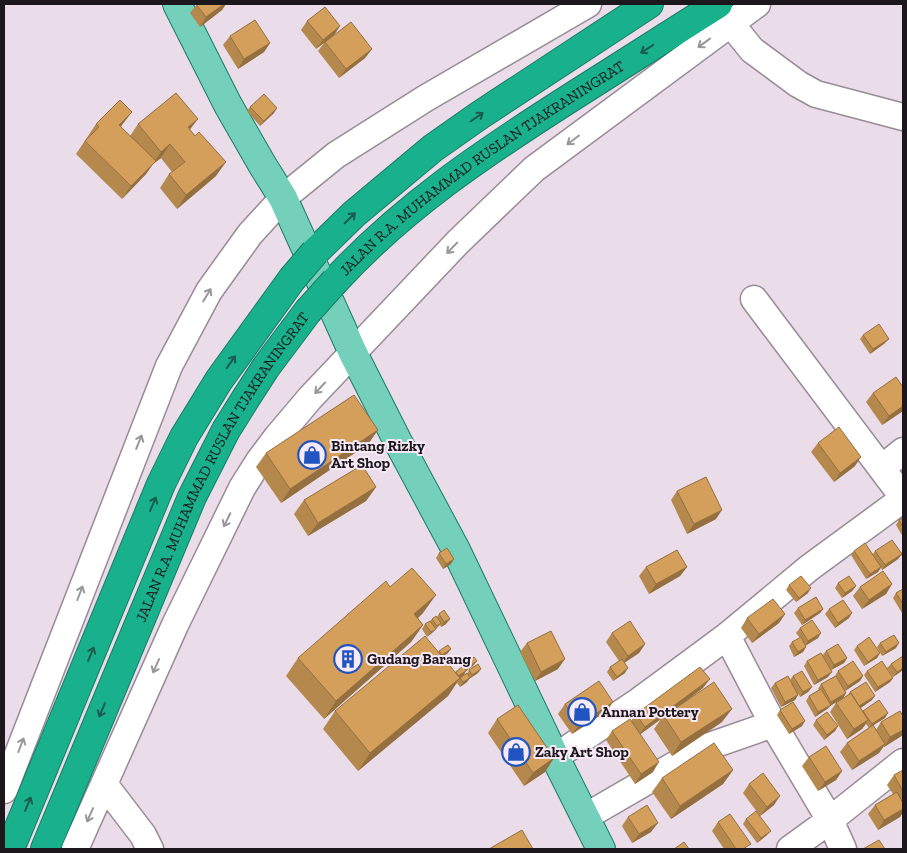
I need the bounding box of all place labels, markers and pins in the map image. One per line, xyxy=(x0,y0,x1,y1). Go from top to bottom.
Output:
place label: Bintang Rizky Art Shop xyxy=(331,437,425,472)
shop icon: Bintang Rizky Art Shop xyxy=(297,440,327,470)
building icon: Gudang Barang xyxy=(333,644,363,674)
place label: Gudang Barang xyxy=(367,650,471,668)
shop icon: Annan Pottery xyxy=(567,697,597,727)
place label: Annan Pottery xyxy=(601,703,699,721)
shop icon: Zaky Art Shop xyxy=(501,737,531,767)
place label: Zaky Art Shop xyxy=(535,743,629,761)

